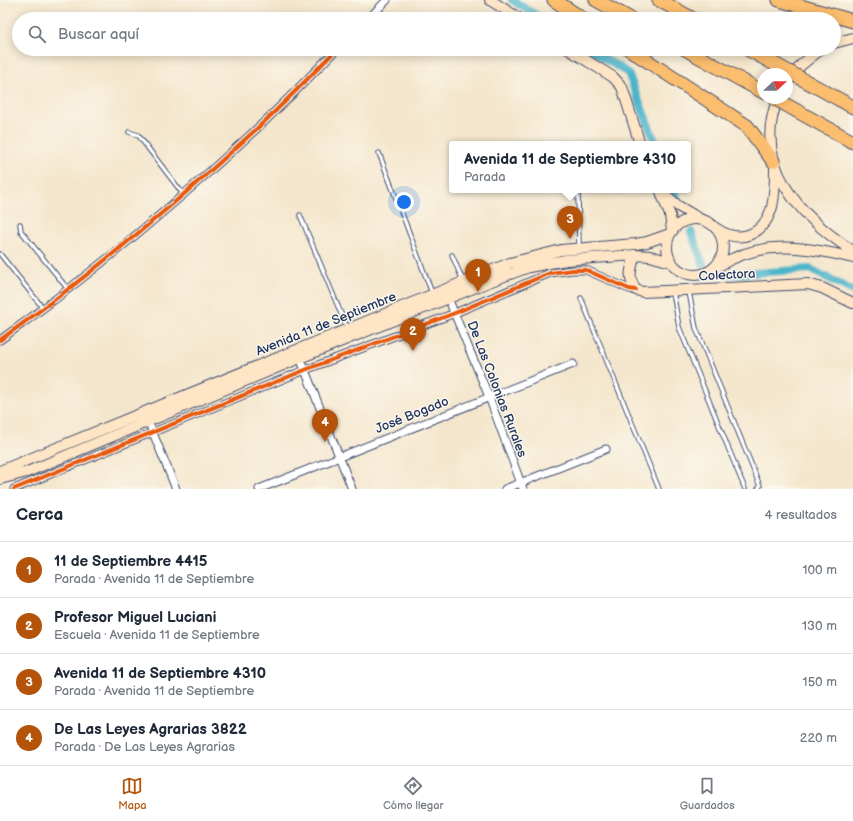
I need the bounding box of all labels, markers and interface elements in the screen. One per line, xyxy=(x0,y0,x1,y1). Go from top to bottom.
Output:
search box xyxy=(12,12,841,56)
icon: search xyxy=(26,23,48,45)
text: Buscar aquí xyxy=(58,25,139,44)
north arrow xyxy=(757,68,793,104)
popup xyxy=(449,141,691,193)
text: Avenida 11 de Septiembre 4310 xyxy=(464,150,676,169)
text: Parada xyxy=(464,169,506,185)
your location xyxy=(394,192,414,212)
pin: 3 xyxy=(557,206,583,239)
pin: 1 xyxy=(465,259,491,292)
street label: Colectora xyxy=(698,266,756,284)
street label: Avenida 11 de Septiembre xyxy=(253,288,399,360)
pin: 2 xyxy=(400,318,426,351)
street label: De Las Colonias Rurales xyxy=(464,319,531,460)
street label: José Bogado xyxy=(373,393,451,437)
pin: 4 xyxy=(312,409,338,442)
text: Cerca xyxy=(16,505,63,525)
text: 4 resultados xyxy=(765,507,837,523)
text: 11 de Septiembre 4415 xyxy=(54,552,208,571)
text: 1 xyxy=(26,562,32,578)
text: 100 m xyxy=(802,562,837,578)
text: Parada · Avenida 11 de Septiembre xyxy=(54,571,254,587)
text: Profesor Miguel Luciani xyxy=(54,608,216,627)
text: 2 xyxy=(25,618,33,634)
text: 130 m xyxy=(802,618,837,634)
text: Escuela · Avenida 11 de Septiembre xyxy=(54,627,260,643)
text: Avenida 11 de Septiembre 4310 xyxy=(54,664,266,683)
text: 3 xyxy=(25,674,33,690)
text: 150 m xyxy=(803,674,837,690)
text: Parada · Avenida 11 de Septiembre xyxy=(54,683,254,699)
text: De Las Leyes Agrarias 3822 xyxy=(54,720,247,739)
text: 4 xyxy=(25,730,33,746)
text: 220 m xyxy=(800,730,837,746)
text: Parada · De Las Leyes Agrarias xyxy=(54,739,235,755)
tab: Mapa xyxy=(118,775,147,812)
tab: Cómo llegar xyxy=(383,775,443,812)
tab: Guardados xyxy=(680,775,735,812)

